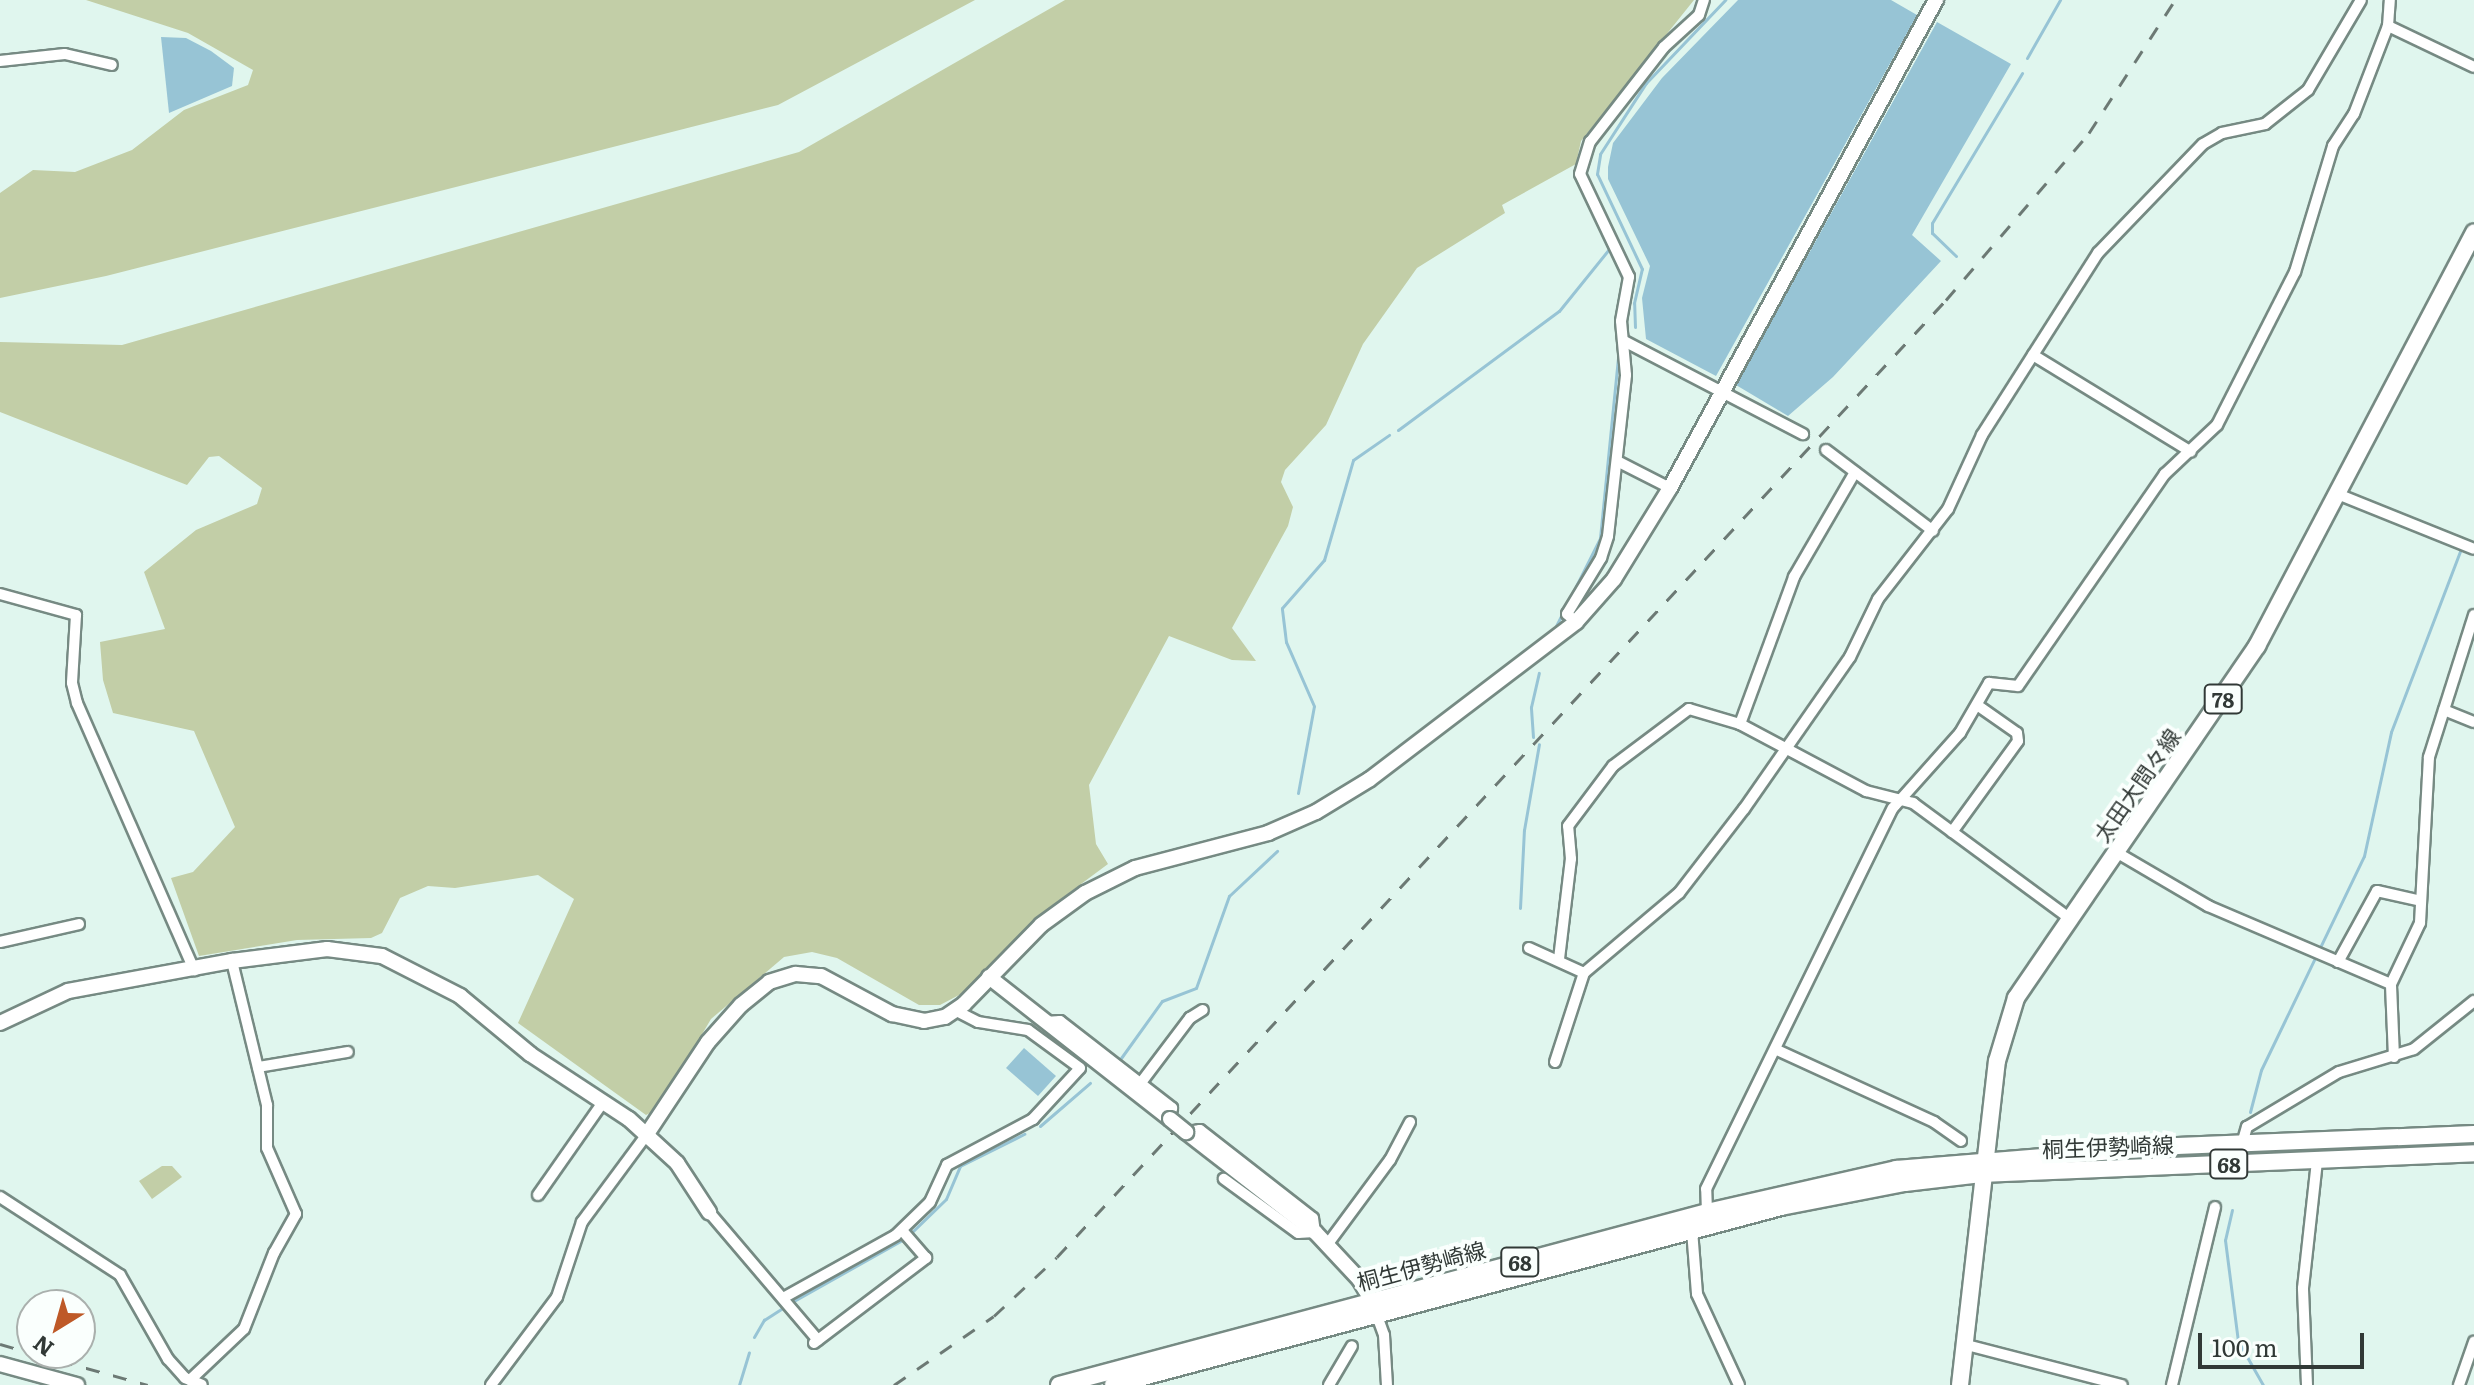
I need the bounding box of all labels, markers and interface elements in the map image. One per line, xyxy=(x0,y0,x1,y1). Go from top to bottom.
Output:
road number: 78 xyxy=(2203,683,2243,715)
street label: 太田大間々線 xyxy=(2087,723,2185,847)
street label: 桐生伊勢崎線 xyxy=(2042,1131,2174,1161)
road number: 68 xyxy=(2209,1148,2249,1180)
street label: 桐生伊勢崎線 xyxy=(1354,1235,1488,1295)
road number: 68 xyxy=(1500,1246,1540,1278)
north arrow xyxy=(16,1289,96,1369)
scale bar xyxy=(2202,1317,2368,1367)
text: N xyxy=(25,1328,60,1366)
text: 100 m xyxy=(2212,1329,2278,1364)

